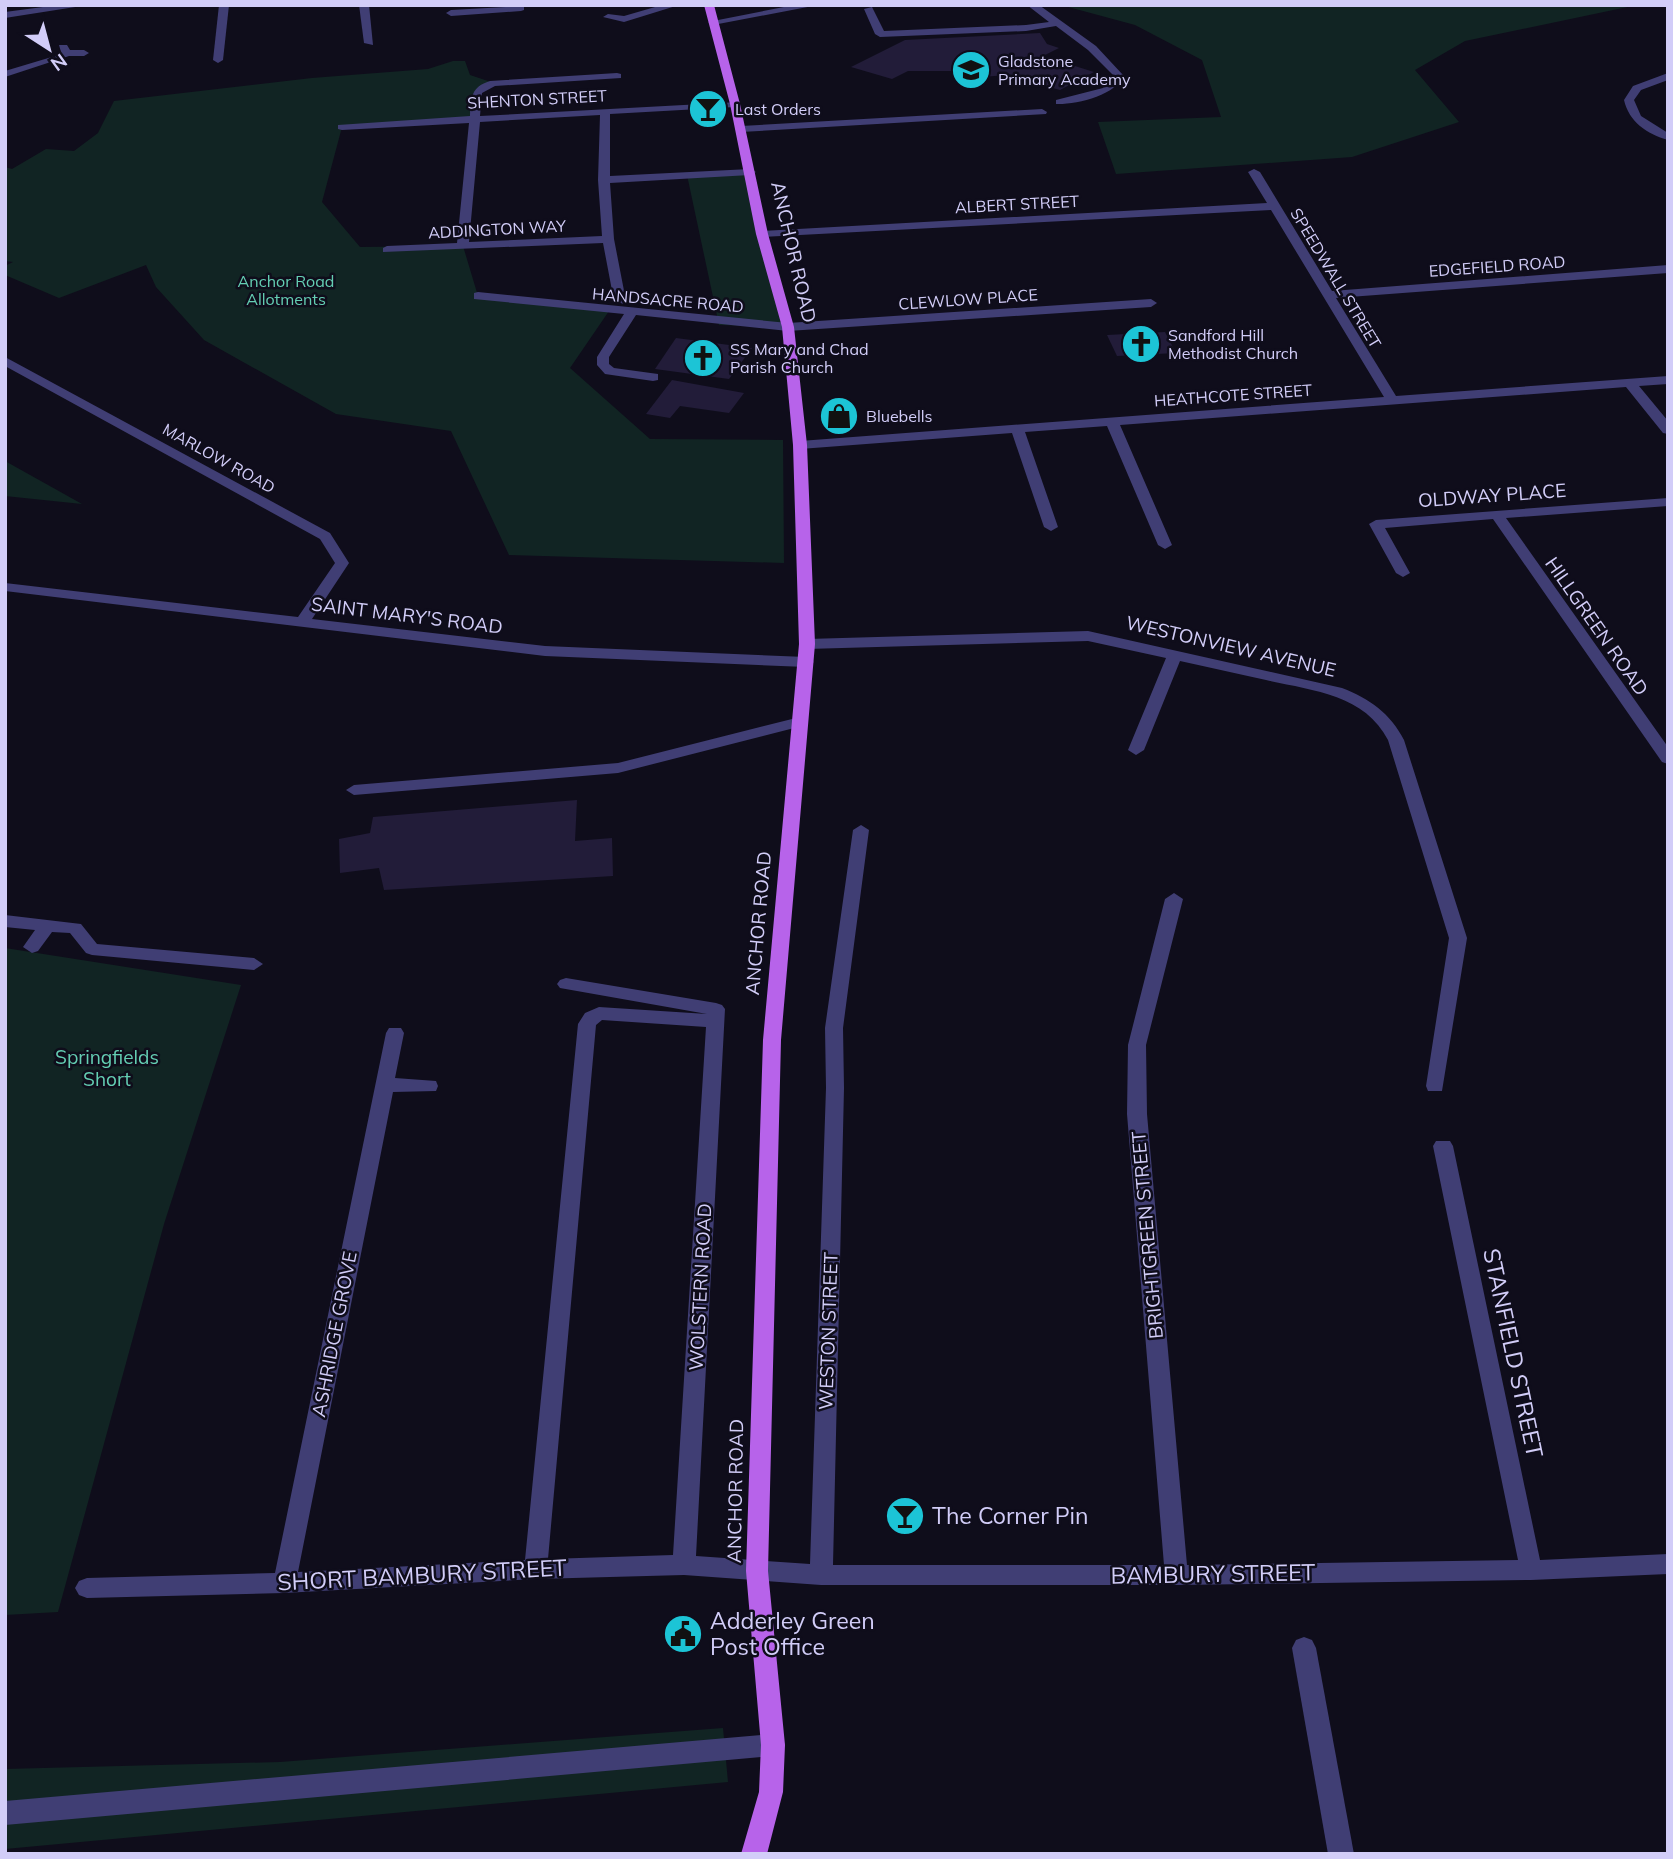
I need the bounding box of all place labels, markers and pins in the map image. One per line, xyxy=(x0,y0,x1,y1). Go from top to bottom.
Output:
school or university icon: Gladstone Primary Academy xyxy=(950,49,992,91)
place label: Gladstone Primary Academy xyxy=(998,51,1131,89)
bar icon: Last Orders xyxy=(687,88,729,130)
place label: Last Orders xyxy=(735,99,821,119)
church icon: Sandford Hill Methodist Church xyxy=(1120,323,1162,365)
place label: Sandford Hill Methodist Church xyxy=(1168,325,1298,363)
church icon: SS Mary and Chad Parish Church xyxy=(682,337,724,379)
place label: SS Mary and Chad Parish Church xyxy=(730,339,869,377)
shop icon: Bluebells xyxy=(818,395,860,437)
place label: Bluebells xyxy=(866,406,933,426)
bar icon: The Corner Pin xyxy=(884,1495,926,1537)
place label: The Corner Pin xyxy=(932,1501,1089,1530)
place label: Adderley Green Post Office xyxy=(710,1606,875,1661)
public building icon: Adderley Green Post Office xyxy=(662,1613,704,1655)

